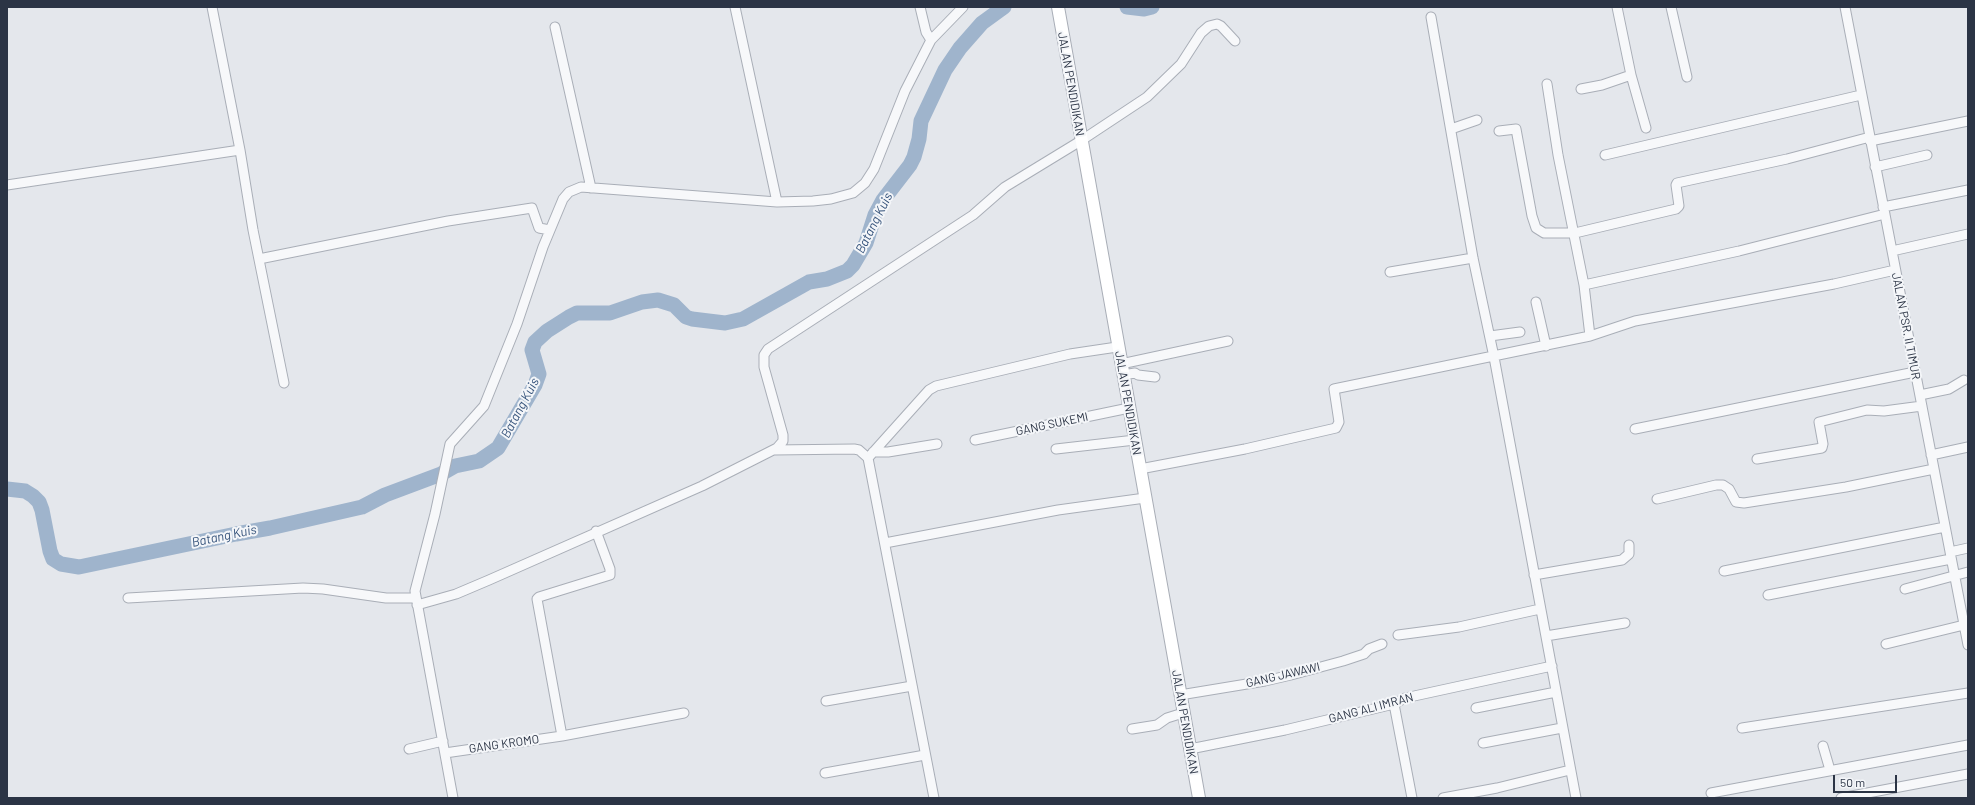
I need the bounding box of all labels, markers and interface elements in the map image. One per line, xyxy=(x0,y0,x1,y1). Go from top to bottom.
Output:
street label: JALAN PENDIDIKAN xyxy=(1055,31,1087,137)
water label: Batang Kuis xyxy=(852,190,896,256)
street label: JALAN PSR. II TIMUR xyxy=(1889,271,1923,381)
street label: JALAN PENDIDIKAN xyxy=(1112,350,1144,456)
water label: Batang Kuis xyxy=(498,375,542,441)
street label: GANG SUKEMI xyxy=(1015,409,1089,439)
water label: Batang Kuis xyxy=(190,522,258,550)
street label: GANG JAWAWI xyxy=(1244,659,1322,691)
street label: JALAN PENDIDIKAN xyxy=(1169,669,1201,775)
street label: GANG ALI IMRAN xyxy=(1327,690,1415,726)
street label: GANG KROMO xyxy=(468,732,540,756)
scale bar xyxy=(1835,767,1899,793)
text: 50 m xyxy=(1840,775,1865,789)

